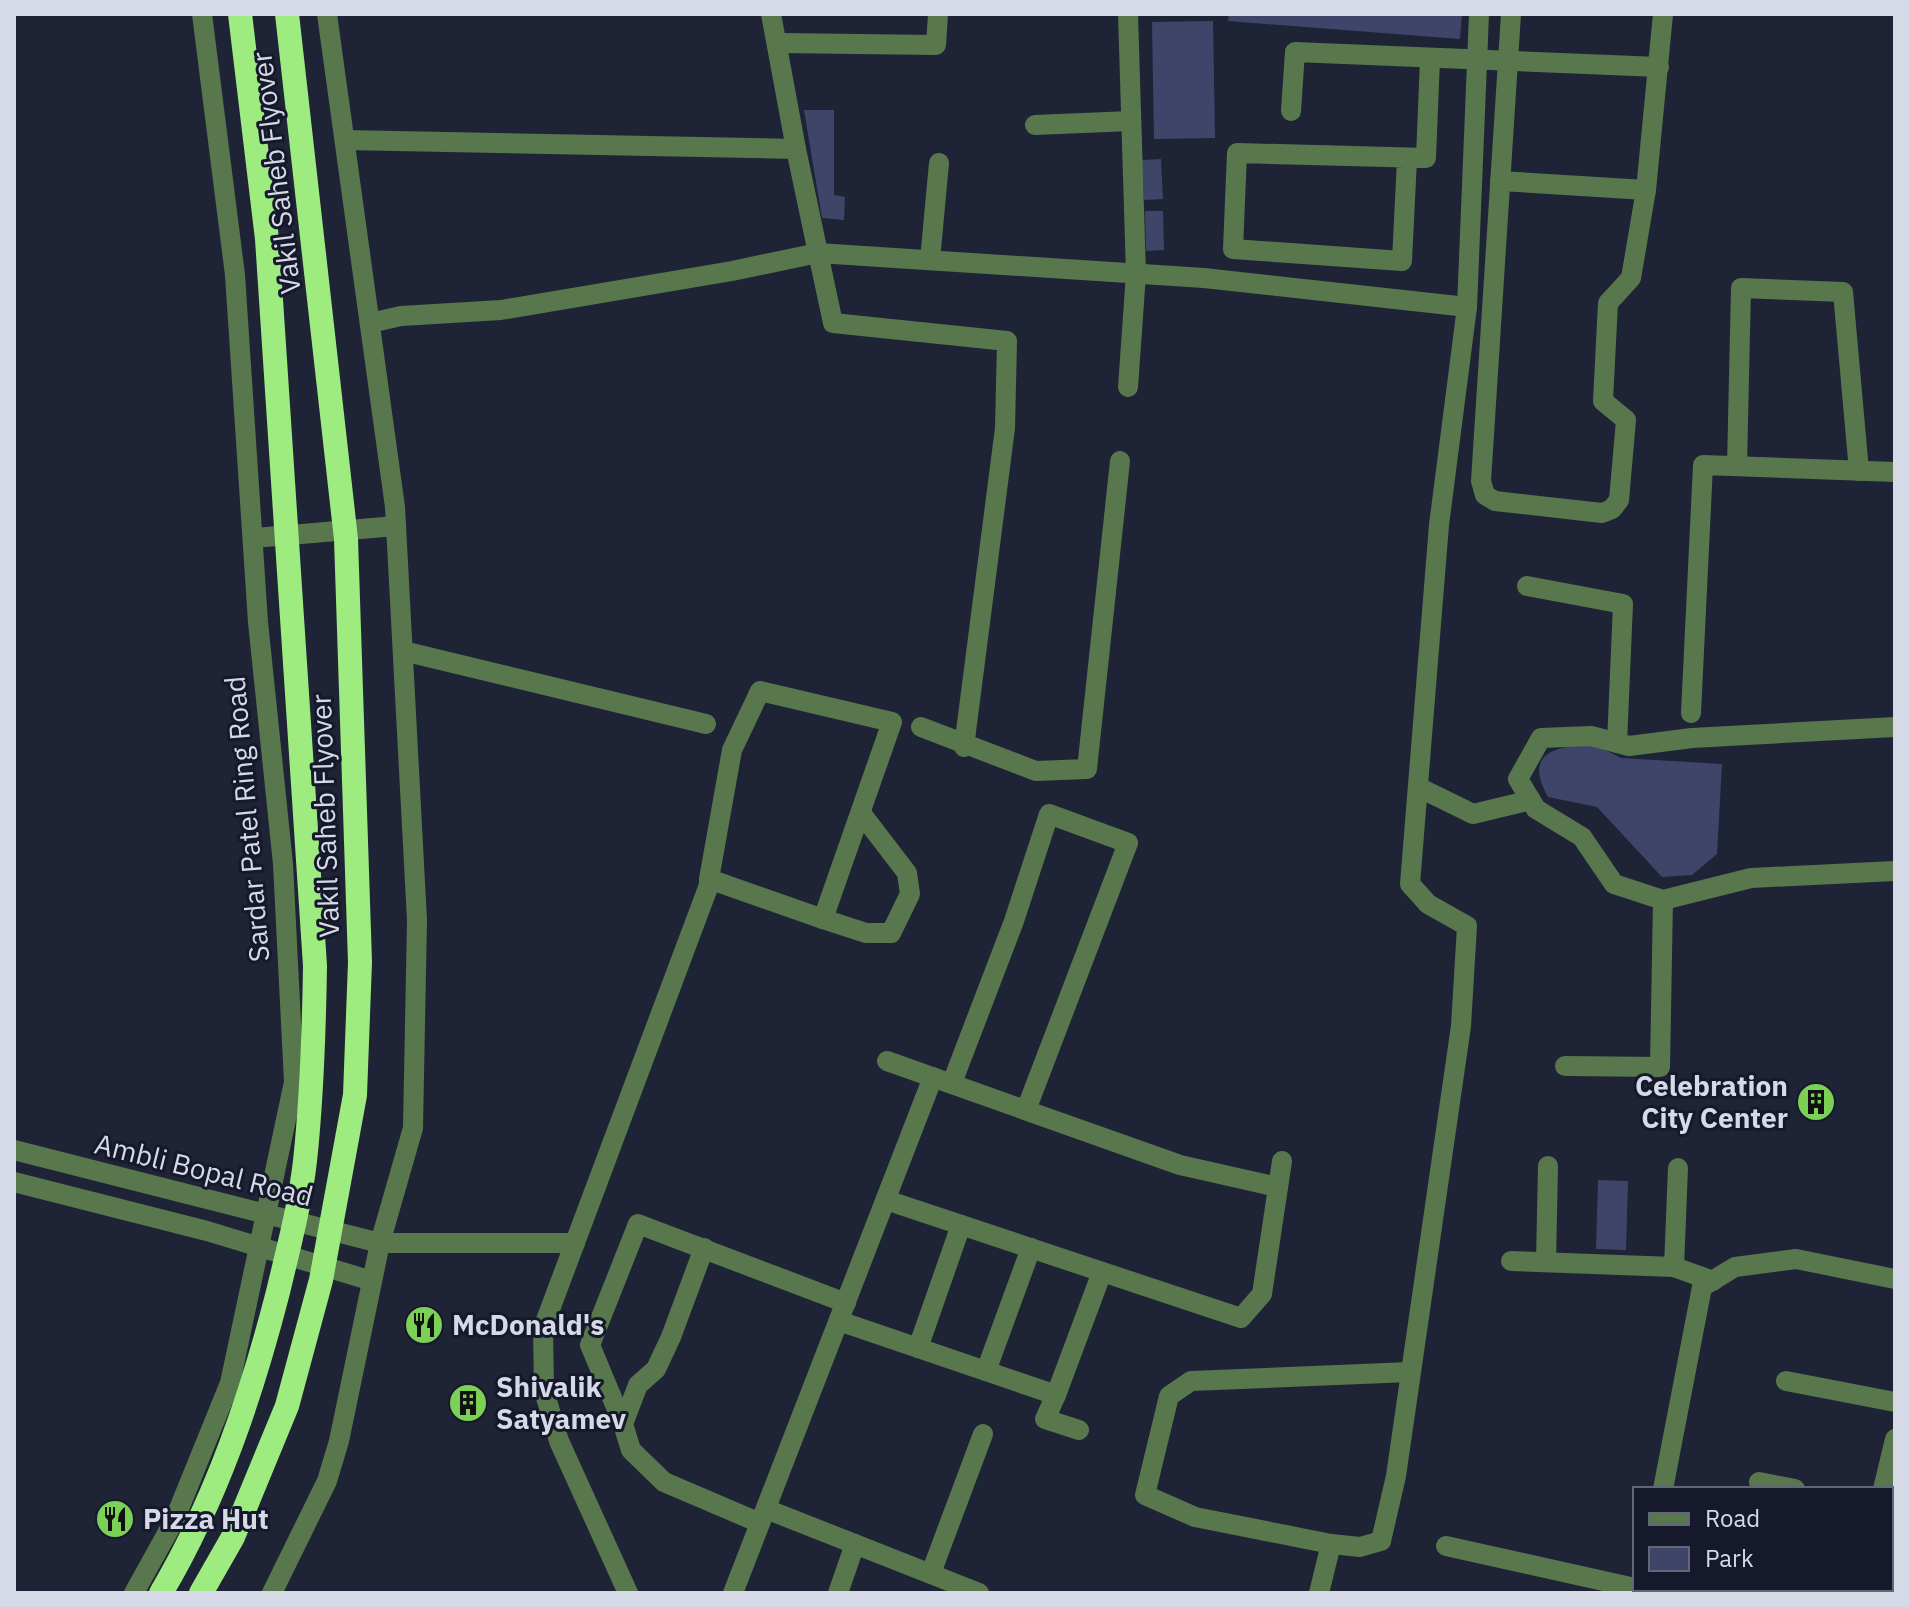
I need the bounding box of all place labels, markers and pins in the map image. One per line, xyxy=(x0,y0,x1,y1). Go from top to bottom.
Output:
place label: Celebration City Center xyxy=(1635,1067,1788,1136)
building icon: Celebration City Center xyxy=(1795,1081,1837,1123)
restaurant icon: McDonald's xyxy=(403,1304,445,1346)
place label: McDonald's xyxy=(452,1306,604,1343)
place label: Shivalik Satyamev xyxy=(496,1368,626,1437)
building icon: Shivalik Satyamev xyxy=(447,1382,489,1424)
restaurant icon: Pizza Hut xyxy=(94,1498,136,1540)
place label: Pizza Hut xyxy=(143,1500,269,1537)

